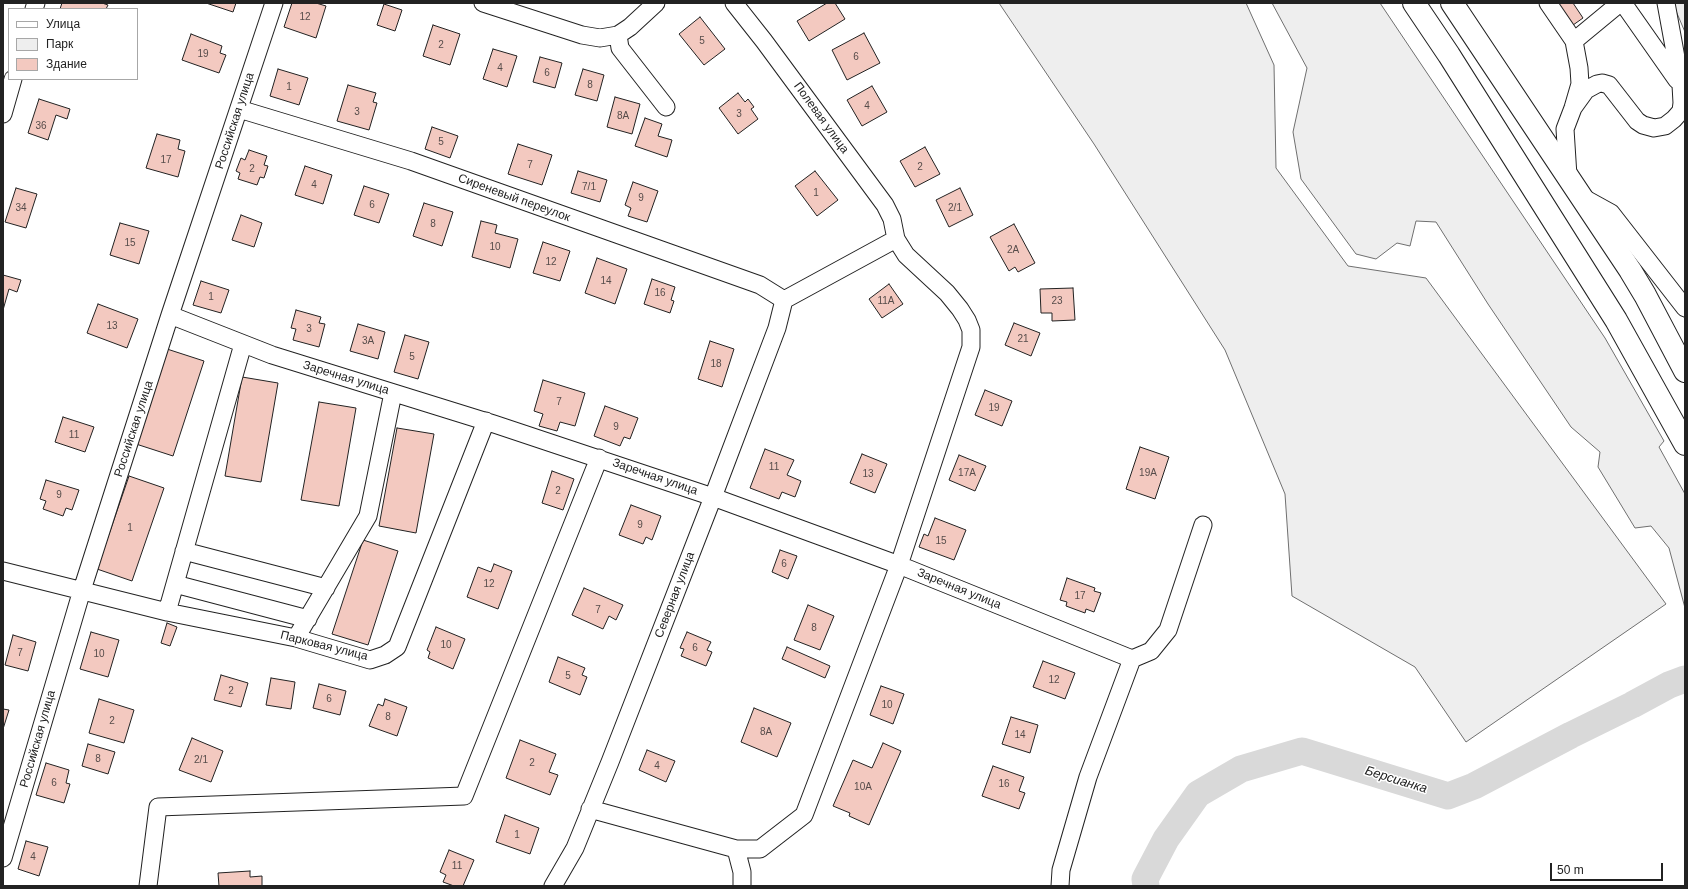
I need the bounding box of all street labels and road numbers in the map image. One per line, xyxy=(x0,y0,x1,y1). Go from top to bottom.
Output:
street label: Российская улица xyxy=(213,71,257,171)
street label: Полевая улица xyxy=(790,80,852,156)
street label: Сиреневый переулок xyxy=(456,171,572,225)
street label: Заречная улица xyxy=(301,358,391,398)
street label: Российская улица xyxy=(112,379,156,479)
street label: Заречная улица xyxy=(610,456,700,498)
street label: Северная улица xyxy=(652,550,698,640)
street label: Заречная улица xyxy=(915,566,1003,612)
street label: Парковая улица xyxy=(279,628,369,664)
street label: Российская улица xyxy=(17,689,59,789)

